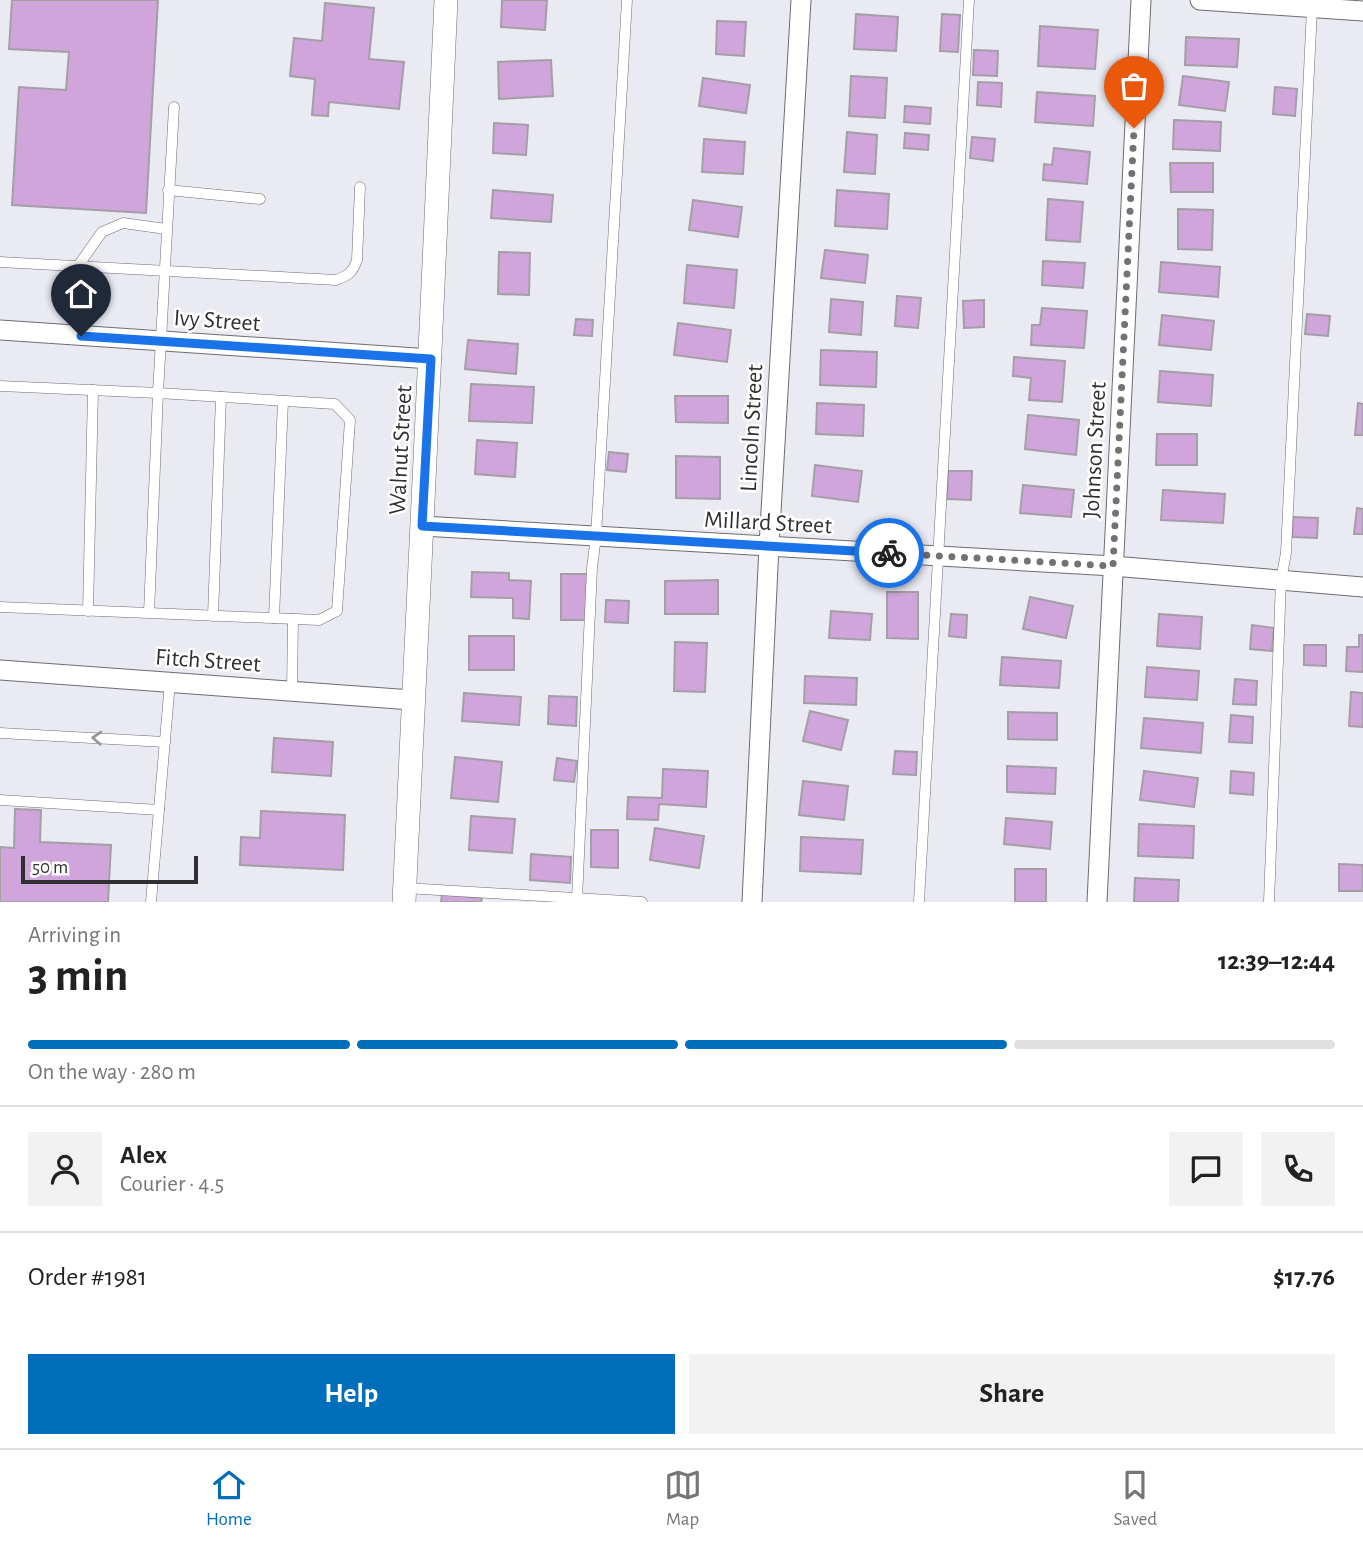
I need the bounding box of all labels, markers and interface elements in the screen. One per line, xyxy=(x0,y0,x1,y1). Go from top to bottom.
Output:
pin xyxy=(1104,56,1164,128)
icon: bag xyxy=(1115,67,1153,105)
pin xyxy=(51,264,111,336)
icon: home xyxy=(62,275,100,313)
street label: Ivy Street xyxy=(173,306,261,336)
street label: Lincoln Street xyxy=(737,363,767,493)
street label: Johnson Street xyxy=(1079,381,1111,519)
street label: Walnut Street xyxy=(386,384,416,516)
street label: Millard Street xyxy=(703,508,833,538)
courier xyxy=(854,518,924,588)
icon: bike xyxy=(870,534,908,572)
street label: Fitch Street xyxy=(154,645,262,677)
one-way arrow xyxy=(91,731,102,746)
scale bar xyxy=(21,853,198,885)
text: 50 m xyxy=(32,858,68,877)
text: Arriving in xyxy=(28,924,121,947)
text: 12:39–12:44 xyxy=(1218,948,1335,974)
text: 3 min xyxy=(28,953,128,999)
text: On the way · 280 m xyxy=(28,1061,196,1084)
button: person xyxy=(28,1132,102,1206)
button: chat xyxy=(1169,1132,1243,1206)
button: phone xyxy=(1261,1132,1335,1206)
text: Alex xyxy=(120,1142,167,1168)
text: Courier · 4.5 xyxy=(120,1173,224,1196)
text: Order #1981 xyxy=(28,1264,147,1290)
text: $17.76 xyxy=(1273,1264,1335,1290)
button: Help xyxy=(28,1354,675,1434)
button: Share xyxy=(689,1354,1335,1434)
tab: Home xyxy=(206,1466,252,1531)
tab: Map xyxy=(664,1466,702,1531)
tab: Saved xyxy=(1114,1466,1157,1531)

